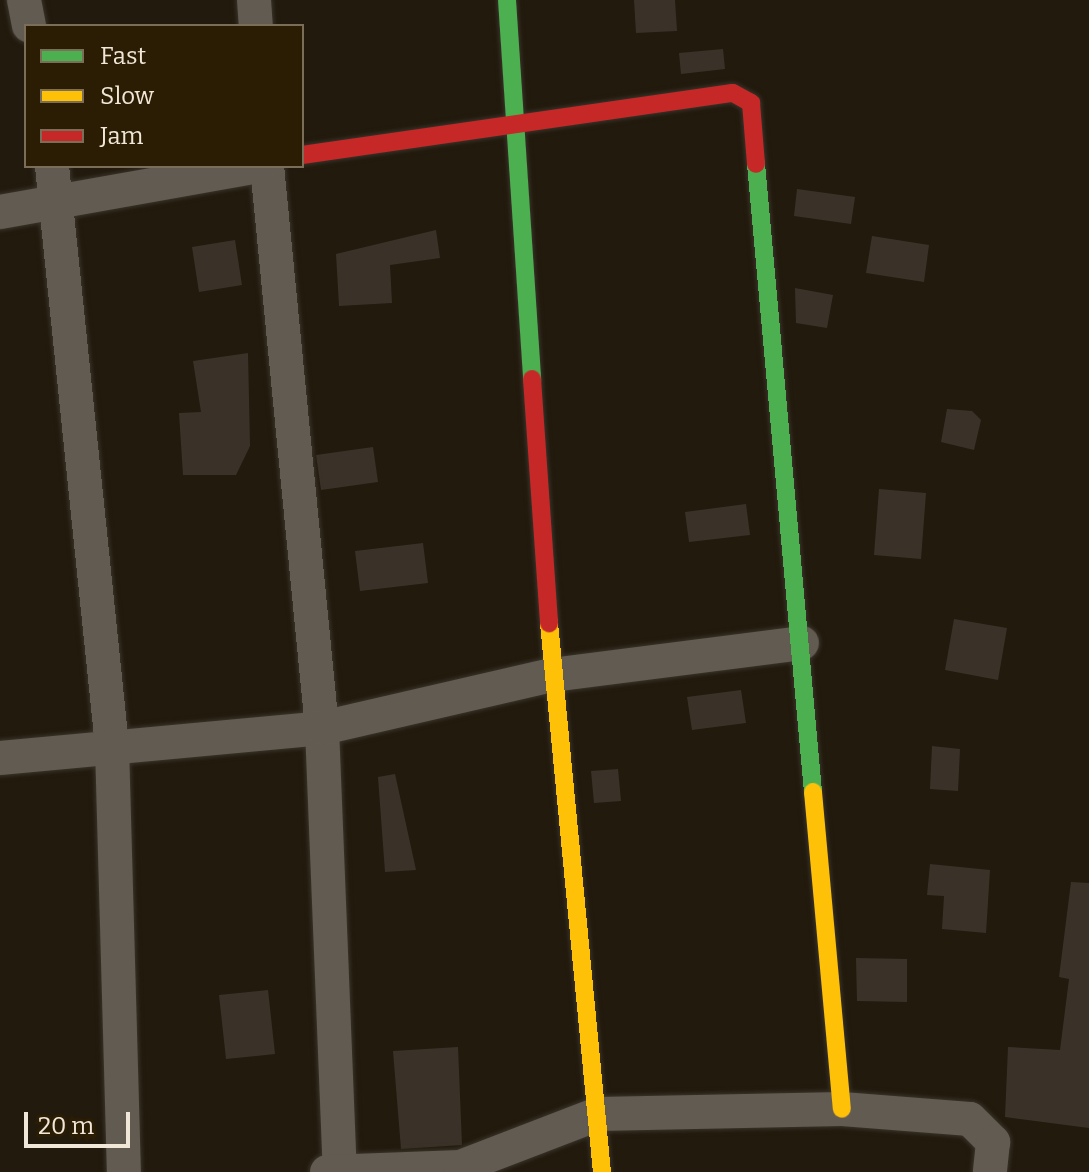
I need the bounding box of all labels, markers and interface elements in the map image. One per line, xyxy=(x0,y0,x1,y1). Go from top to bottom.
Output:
legend xyxy=(24,24,304,168)
text: Fast xyxy=(100,42,146,70)
text: Slow xyxy=(100,82,154,110)
text: Jam xyxy=(100,122,143,150)
scale bar xyxy=(28,1096,134,1146)
text: 20 m xyxy=(38,1112,94,1140)

